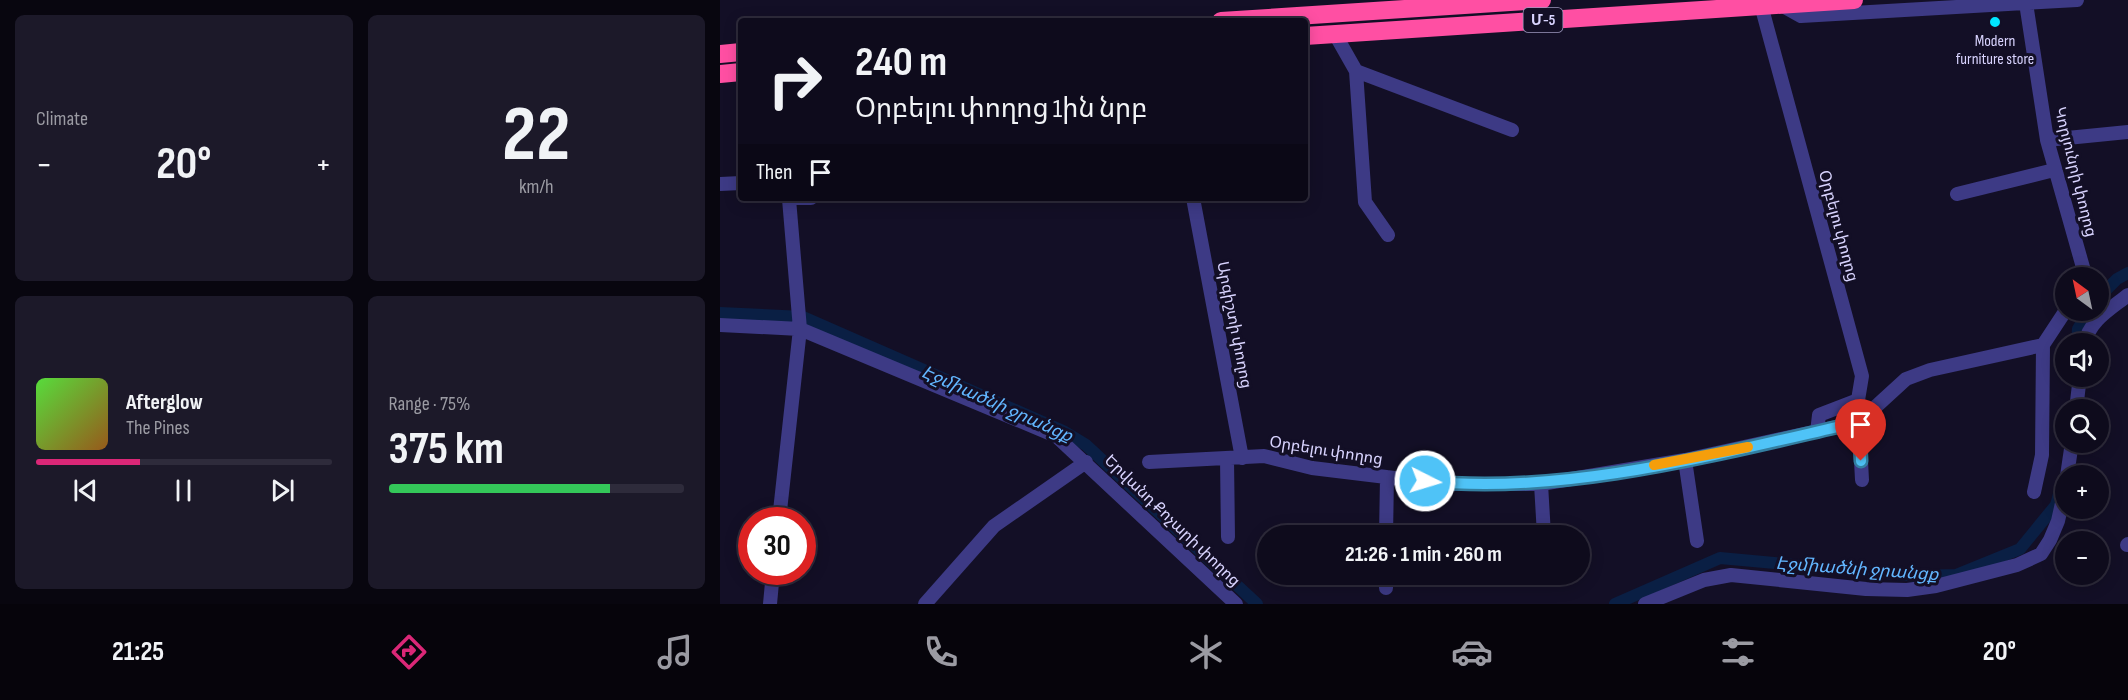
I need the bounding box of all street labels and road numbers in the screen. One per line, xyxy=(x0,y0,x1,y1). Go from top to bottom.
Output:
road number: Մ-5 xyxy=(1524,8,1562,32)
street label: Կորյունրի փողոց xyxy=(2050,105,2100,239)
street label: Օրբելու փողոց xyxy=(1814,168,1862,284)
street label: Արգիշտի փողոց xyxy=(1212,260,1256,390)
street label: Օրբելու փողոց xyxy=(1268,433,1384,469)
street label: Երվանդ Քոչարի փողոց xyxy=(1100,451,1244,591)

